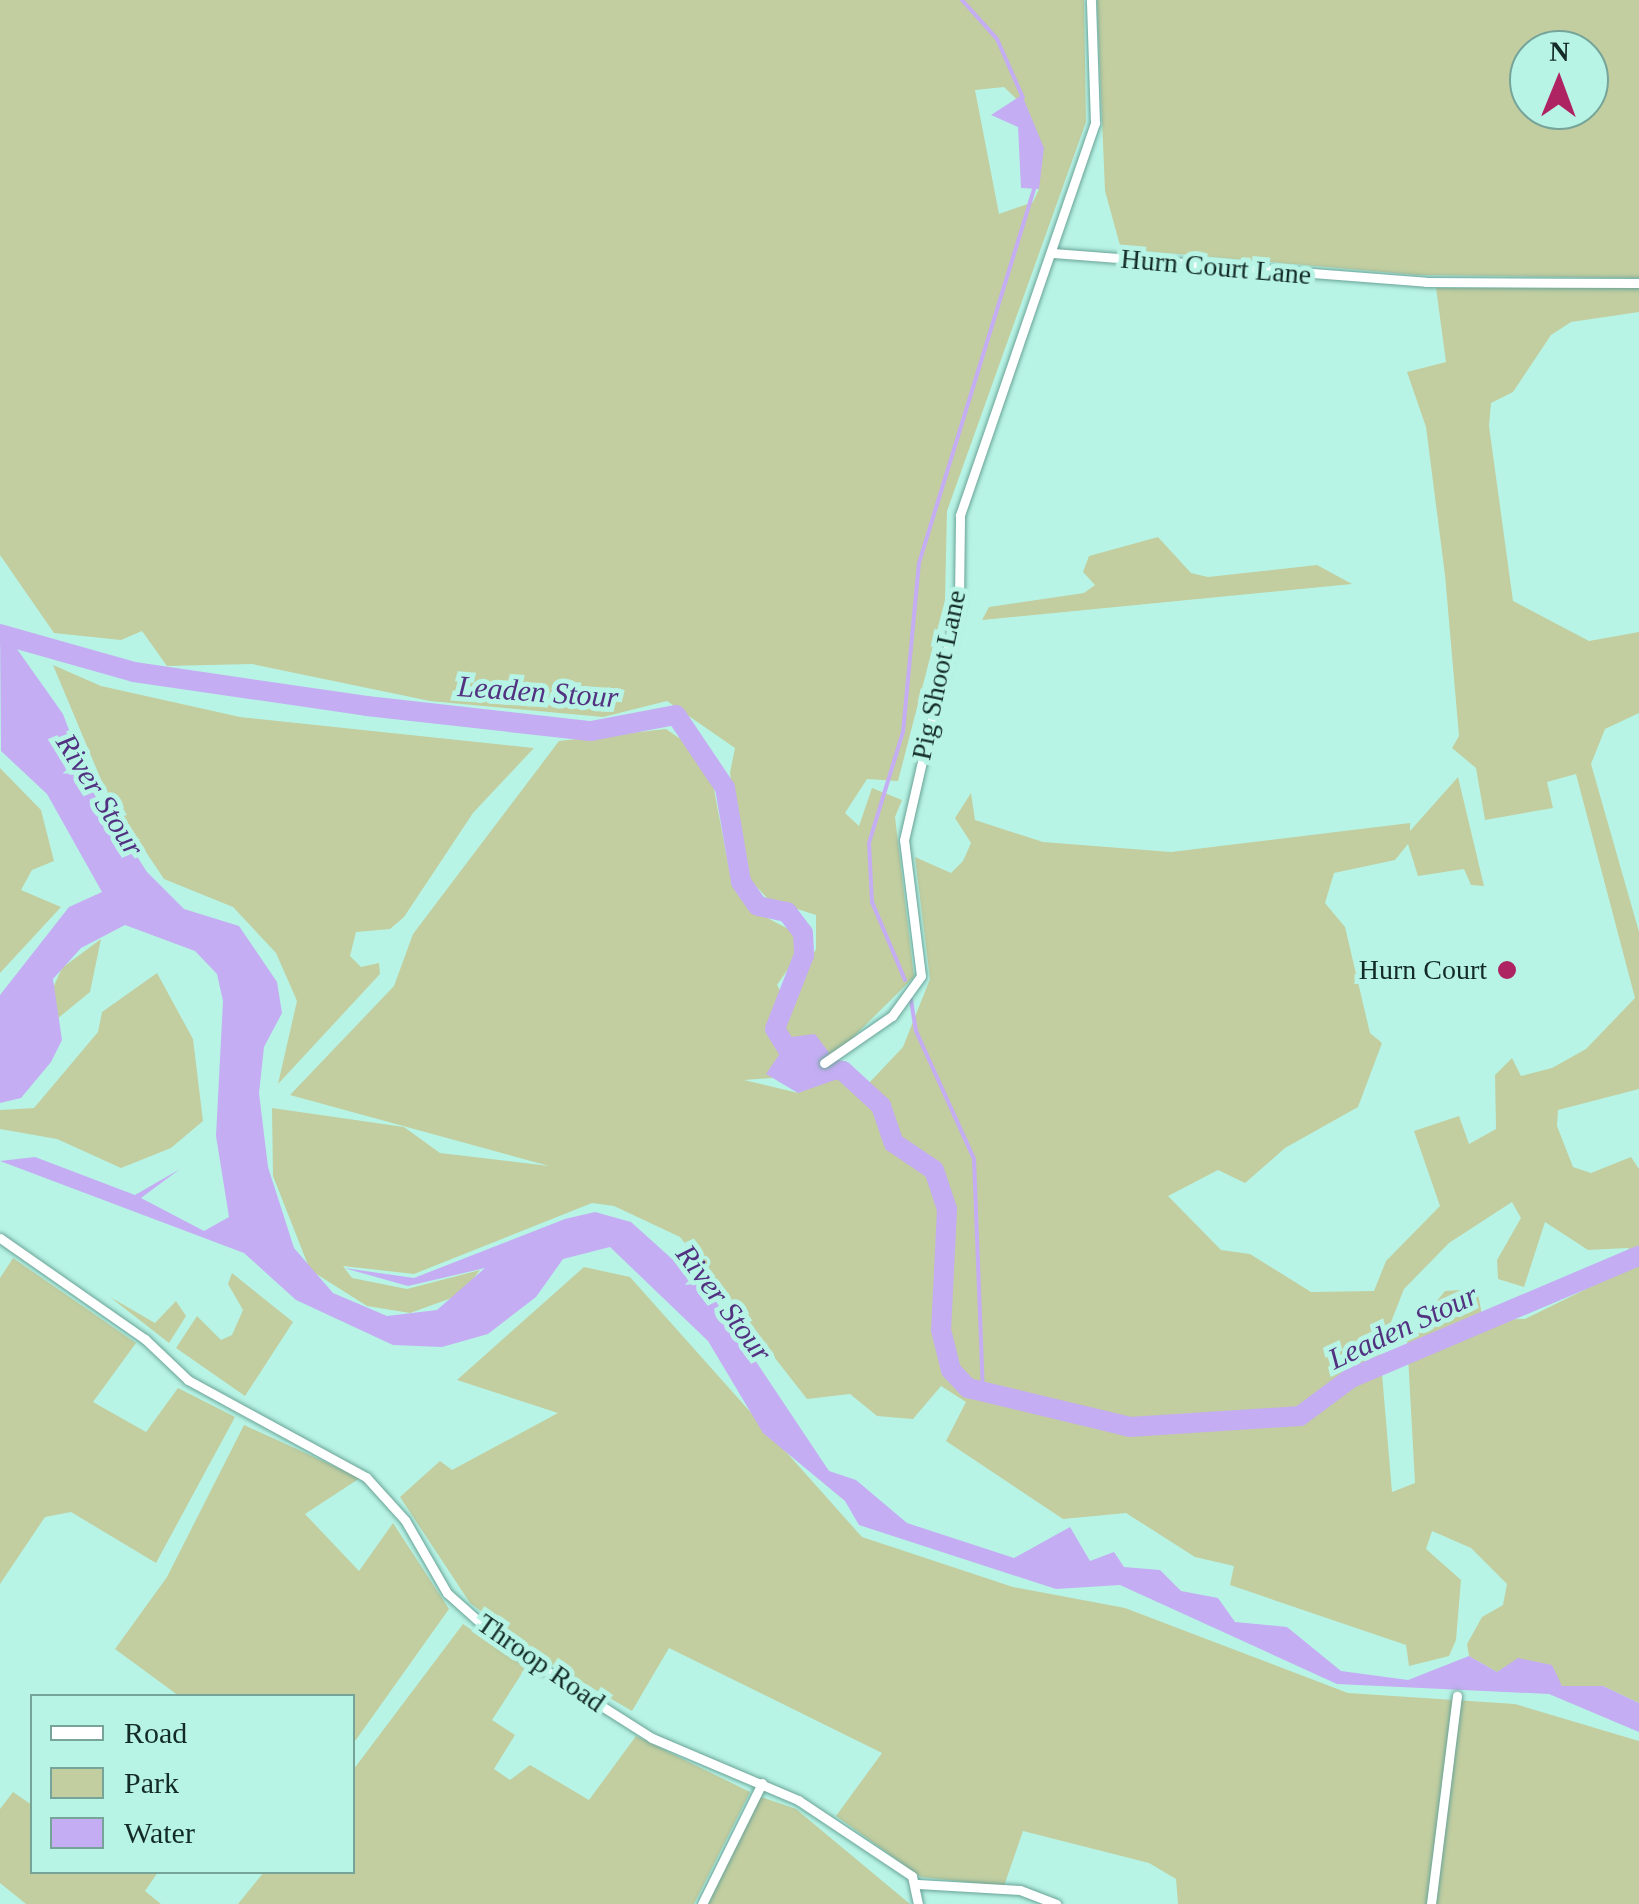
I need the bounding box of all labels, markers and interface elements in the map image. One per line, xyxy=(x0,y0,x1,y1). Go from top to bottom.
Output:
north arrow xyxy=(1509,30,1609,130)
text: N xyxy=(1549,36,1570,67)
street label: Hurn Court Lane xyxy=(1119,242,1313,292)
street label: Pig Shoot Lane xyxy=(905,587,973,763)
water label: Leaden Stour xyxy=(457,668,619,716)
water label: River Stour xyxy=(48,727,152,863)
place label: Hurn Court xyxy=(1359,953,1487,987)
marker: Hurn Court xyxy=(1496,959,1518,981)
water label: River Stour xyxy=(668,1237,780,1369)
water label: Leaden Stour xyxy=(1323,1277,1483,1377)
street label: Throop Road xyxy=(471,1607,611,1719)
legend xyxy=(30,1694,355,1874)
text: Road xyxy=(124,1716,187,1749)
text: Park xyxy=(124,1766,179,1799)
text: Water xyxy=(124,1816,195,1849)

